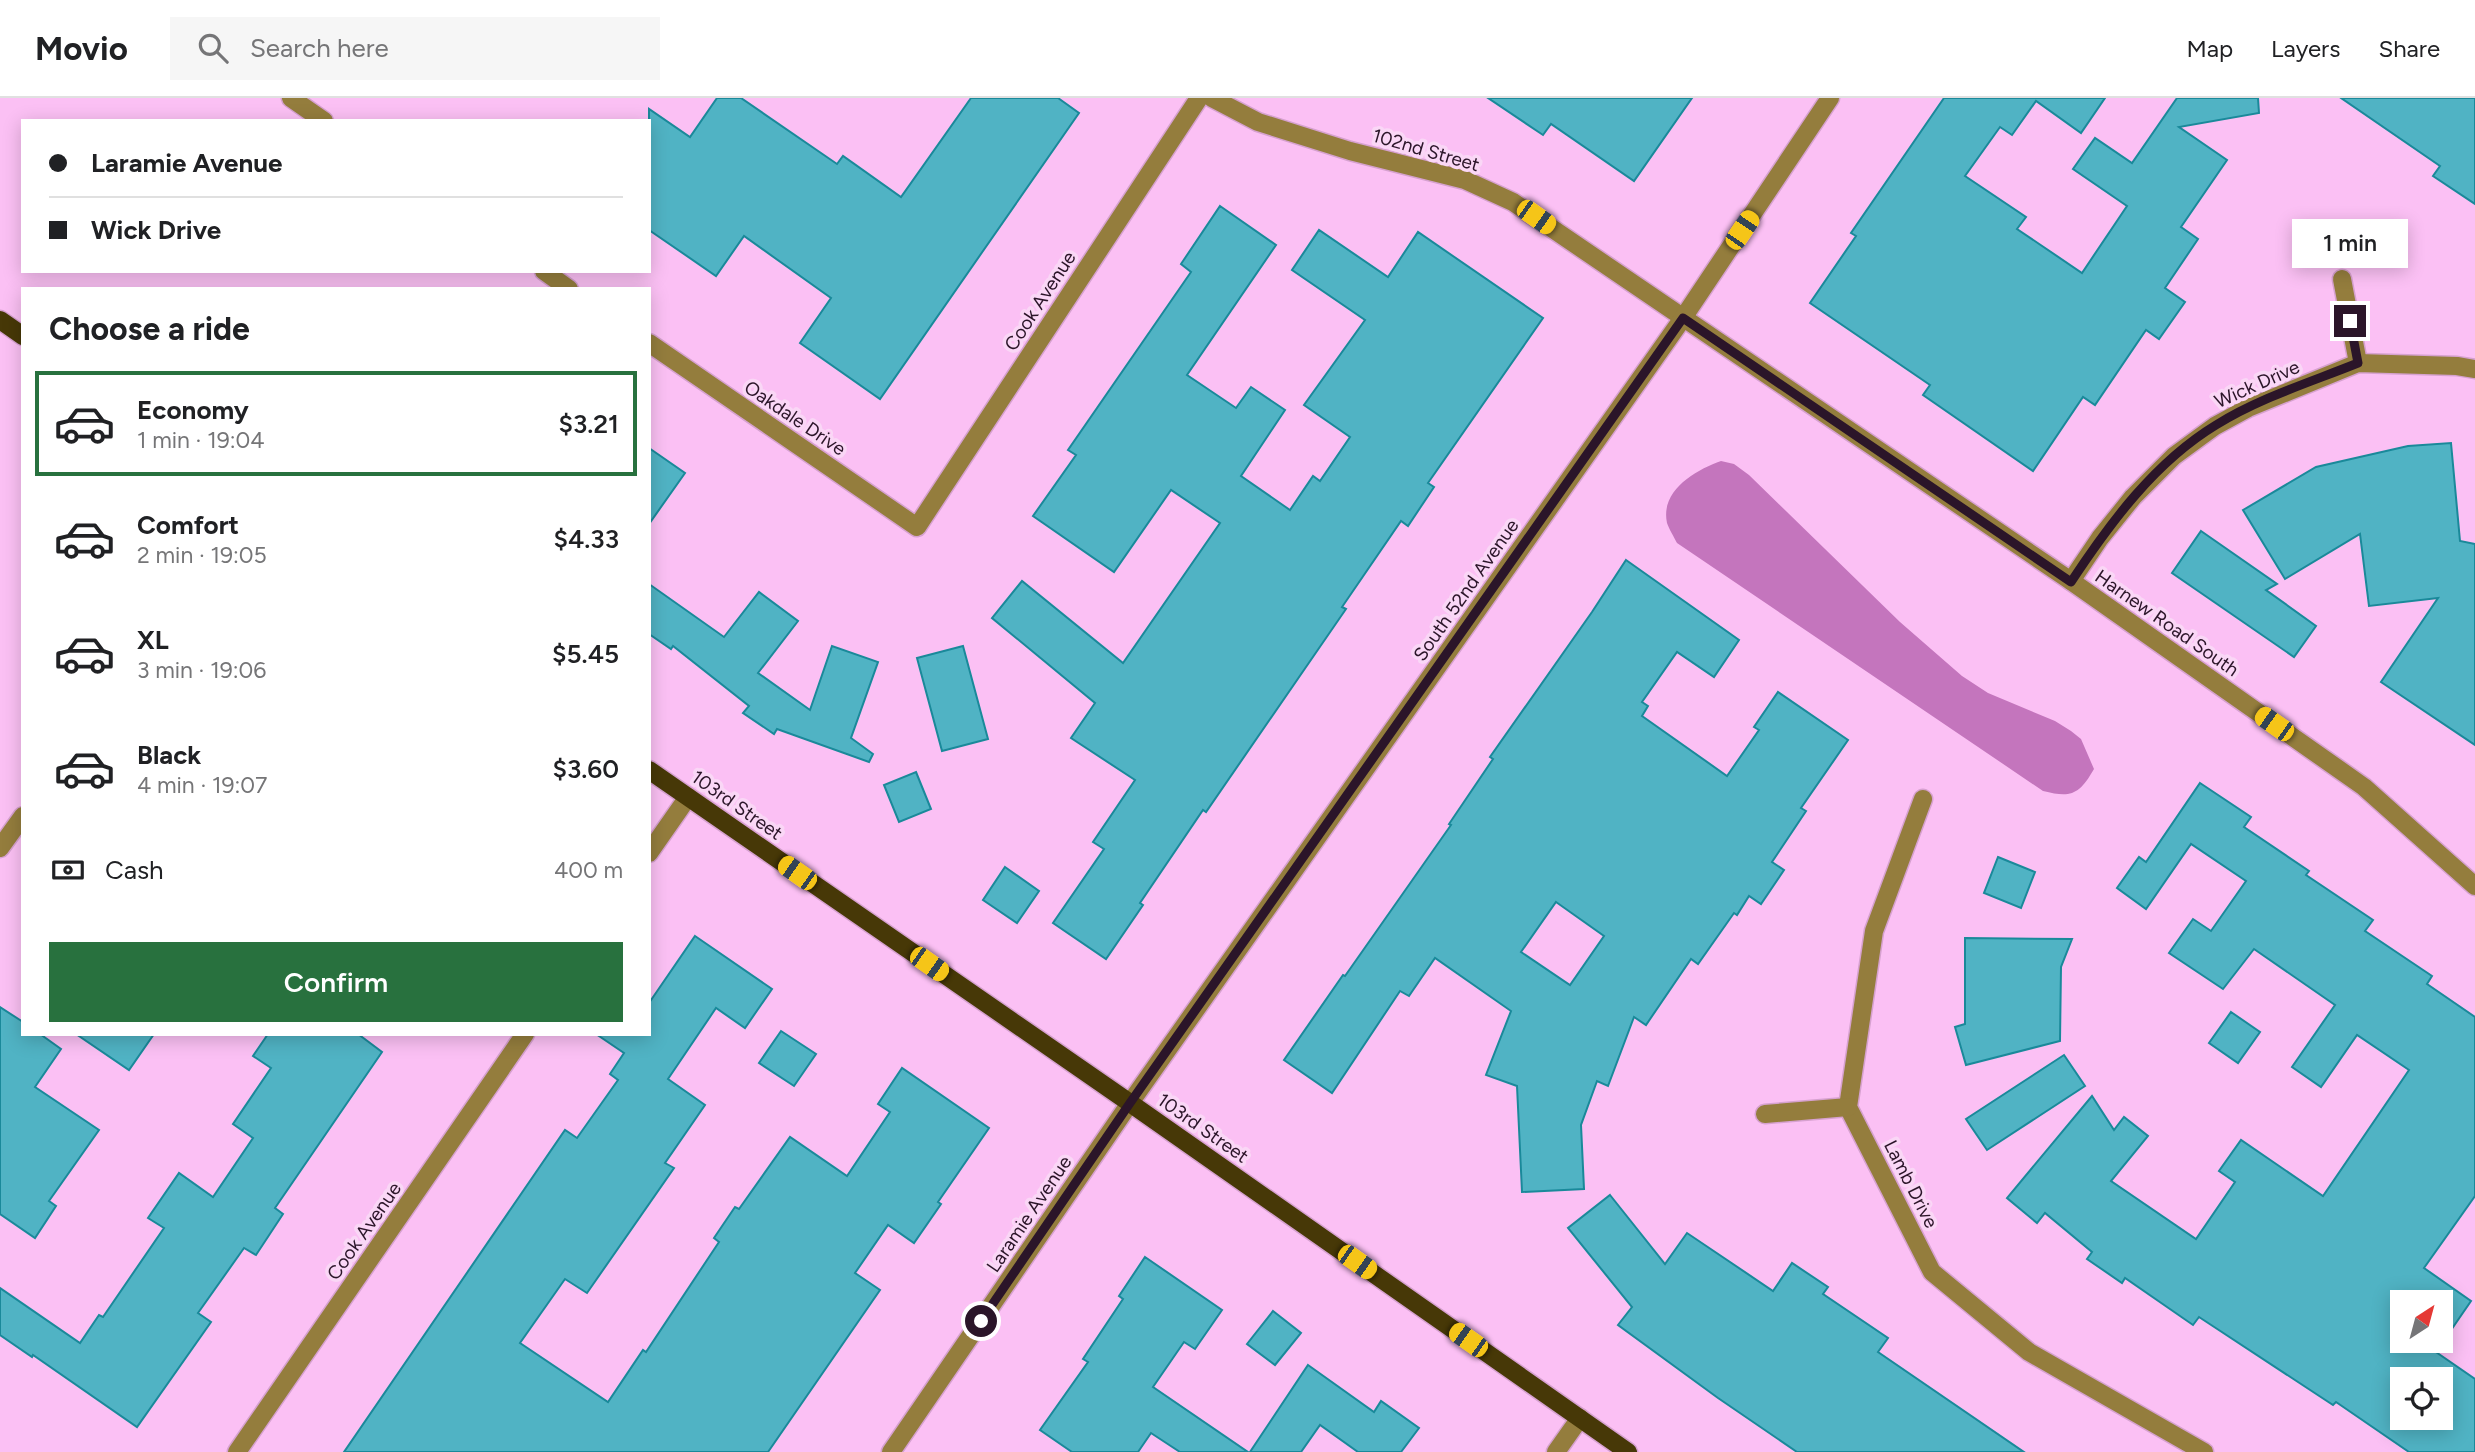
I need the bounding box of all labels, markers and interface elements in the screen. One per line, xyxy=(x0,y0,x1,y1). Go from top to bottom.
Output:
search box xyxy=(170,17,660,80)
text: Movio xyxy=(35,29,128,68)
icon: search xyxy=(194,29,232,67)
text: Search here xyxy=(250,32,389,64)
text: Map xyxy=(2186,34,2233,63)
text: Layers xyxy=(2271,34,2340,63)
text: Share xyxy=(2378,34,2440,63)
street label: 102nd Street xyxy=(1370,124,1482,176)
text: Laramie Avenue xyxy=(91,147,282,179)
car xyxy=(1513,196,1560,238)
car xyxy=(1722,207,1763,253)
text: Wick Drive xyxy=(91,214,221,246)
callout: 1 min xyxy=(2292,220,2408,268)
text: 1 min xyxy=(2323,229,2377,257)
street label: Cook Avenue xyxy=(999,247,1081,355)
route end xyxy=(2334,305,2366,337)
text: Choose a ride xyxy=(49,310,250,348)
street label: Wick Drive xyxy=(2211,355,2303,413)
street label: Oakdale Drive xyxy=(740,376,850,460)
icon: car xyxy=(53,392,116,455)
text: Economy xyxy=(137,394,249,426)
text: $3.21 xyxy=(558,408,619,440)
text: 1 min · 19:04 xyxy=(137,426,265,454)
icon: car xyxy=(53,507,116,570)
text: Comfort xyxy=(137,509,239,541)
street label: South 52nd Avenue xyxy=(1408,515,1524,665)
text: $4.33 xyxy=(553,523,619,555)
text: 2 min · 19:05 xyxy=(137,541,267,569)
street label: Harnew Road South xyxy=(2091,565,2243,681)
icon: car xyxy=(53,622,116,685)
text: XL xyxy=(137,624,169,656)
text: $5.45 xyxy=(552,638,619,670)
text: 3 min · 19:06 xyxy=(137,656,266,684)
car xyxy=(2251,703,2298,745)
icon: car xyxy=(53,737,116,800)
text: Black xyxy=(137,739,201,771)
text: $3.60 xyxy=(552,753,619,785)
street label: 103rd Street xyxy=(687,765,787,845)
text: 4 min · 19:07 xyxy=(137,771,267,799)
icon: cash xyxy=(49,851,87,889)
car xyxy=(774,852,821,894)
text: Cash xyxy=(105,854,164,886)
text: 400 m xyxy=(554,856,623,884)
button: Confirm xyxy=(49,942,623,1022)
car xyxy=(906,943,953,985)
street label: 103rd Street xyxy=(1153,1088,1253,1168)
street label: Lamb Drive xyxy=(1879,1136,1943,1232)
street label: Laramie Avenue xyxy=(982,1151,1076,1277)
street label: Cook Avenue xyxy=(322,1178,406,1284)
car xyxy=(1334,1241,1381,1283)
north arrow xyxy=(2390,1290,2454,1353)
map controls xyxy=(2390,1290,2453,1430)
route start xyxy=(965,1305,997,1337)
car xyxy=(1445,1319,1492,1361)
button: locate xyxy=(2390,1367,2453,1430)

